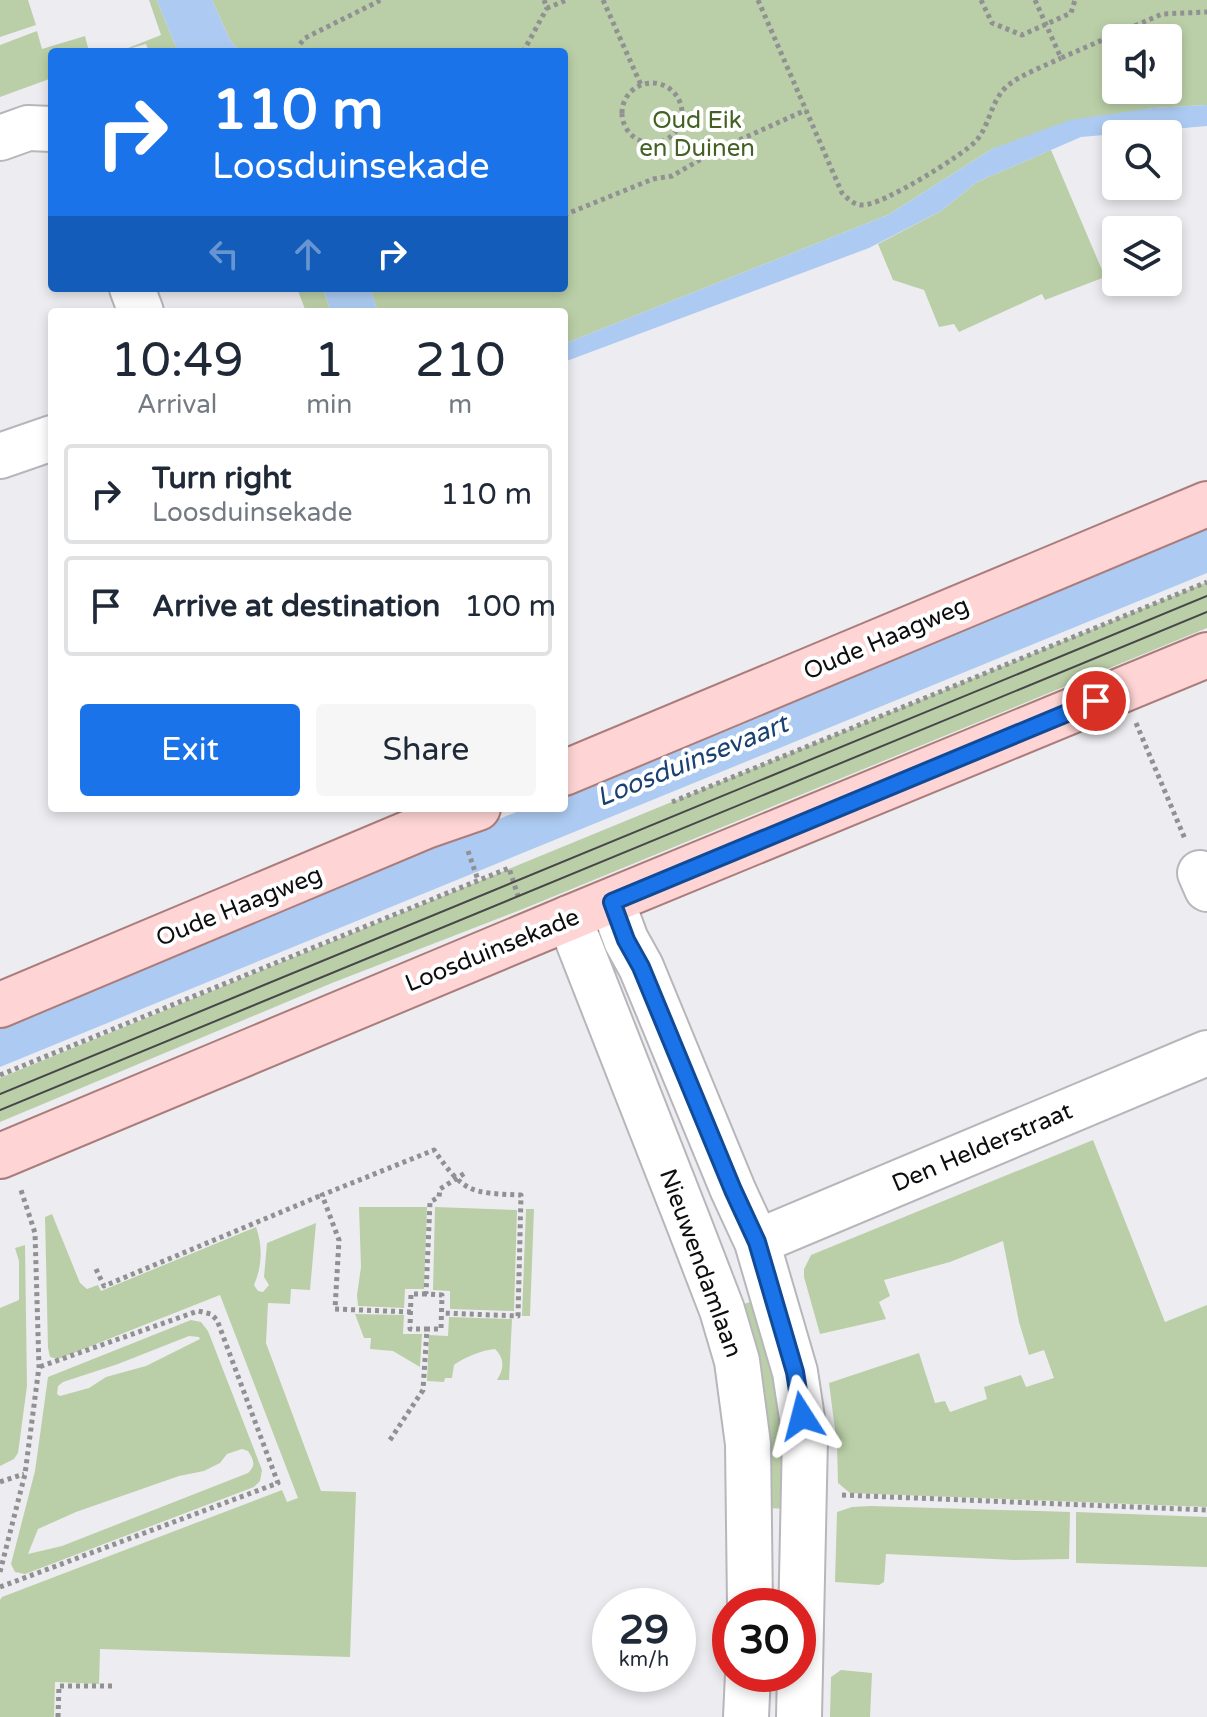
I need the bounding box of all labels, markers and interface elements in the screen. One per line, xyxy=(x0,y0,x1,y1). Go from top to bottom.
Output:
map controls xyxy=(1102,24,1182,296)
button: sound xyxy=(1102,24,1182,104)
text: 110 m xyxy=(212,77,383,144)
icon: right xyxy=(80,80,184,184)
park label: Oud Eik en Duinen xyxy=(639,106,755,163)
button: search xyxy=(1102,120,1182,200)
text: Loosduinsekade xyxy=(212,145,490,188)
button: layers xyxy=(1102,216,1182,296)
icon: left xyxy=(202,232,246,276)
icon: ahead xyxy=(286,232,330,276)
icon: right xyxy=(370,232,414,276)
text: 10:49 xyxy=(111,332,244,390)
text: 1 xyxy=(314,332,344,390)
text: 210 xyxy=(415,332,505,390)
text: Arrival xyxy=(137,389,217,420)
text: min xyxy=(306,389,352,420)
text: m xyxy=(448,389,472,420)
text: Turn right xyxy=(152,460,292,497)
icon: right xyxy=(84,472,128,516)
text: 110 m xyxy=(440,476,532,513)
text: Loosduinsekade xyxy=(152,497,352,528)
icon: arrive xyxy=(84,584,128,628)
text: Arrive at destination xyxy=(152,588,440,625)
text: 100 m xyxy=(464,588,556,625)
street label: Oude Haagweg xyxy=(799,591,973,686)
pin xyxy=(1062,667,1130,735)
icon: arrive xyxy=(1074,679,1118,723)
button: Exit xyxy=(80,704,300,796)
button: Share xyxy=(316,704,536,796)
water label: Loosduinsevaart xyxy=(592,707,795,813)
street label: Oude Haagweg xyxy=(152,860,327,953)
street label: Loosduinsekade xyxy=(401,902,583,999)
street label: Den Helderstraat xyxy=(888,1096,1077,1198)
street label: Nieuwendamlaan xyxy=(653,1165,748,1361)
position arrow xyxy=(760,1374,844,1458)
speed limit sign: 30 xyxy=(712,1588,816,1692)
text: 29 xyxy=(619,1606,669,1654)
text: km/h xyxy=(619,1648,669,1672)

